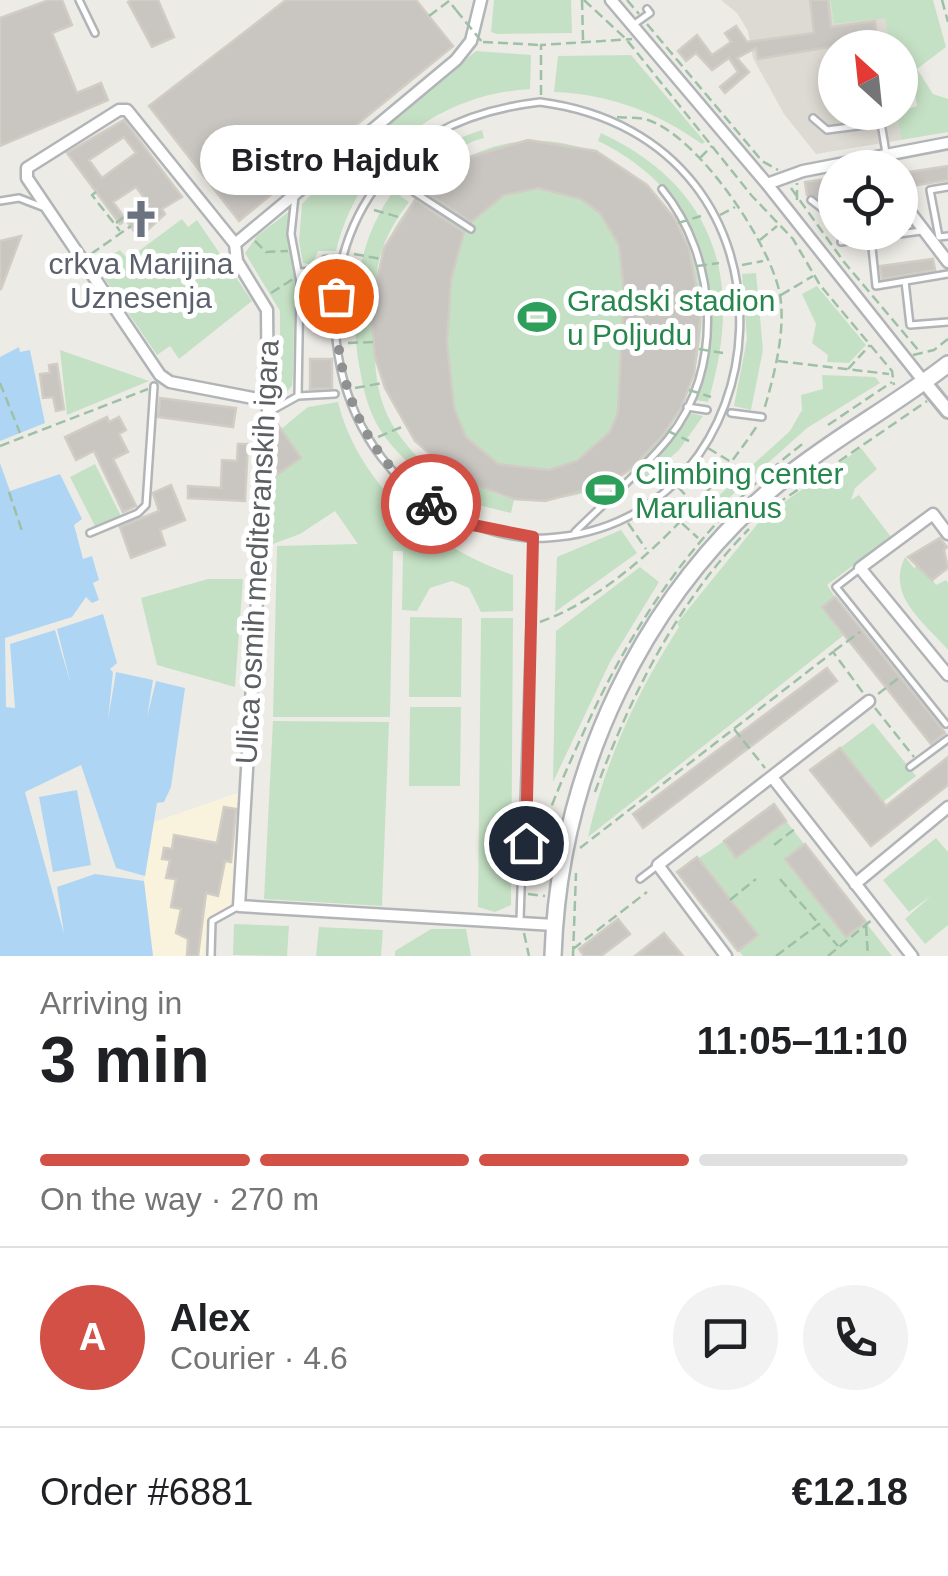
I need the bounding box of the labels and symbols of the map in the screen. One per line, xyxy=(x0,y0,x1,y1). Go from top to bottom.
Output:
north arrow xyxy=(818,30,918,130)
callout: Bistro Hajduk xyxy=(201,126,471,196)
church icon: crkva Marijina Uznesenja xyxy=(120,198,162,240)
place label: crkva Marijina Uznesenja xyxy=(48,247,234,314)
pin xyxy=(294,254,379,339)
place label: Gradski stadion u Poljudu xyxy=(567,284,775,351)
sports icon: Gradski stadion u Poljudu xyxy=(516,296,558,338)
street label: Ulica osmih mediteranskih igara xyxy=(229,339,285,765)
courier xyxy=(381,454,481,554)
place label: Climbing center Marulianus xyxy=(635,457,843,524)
sports icon: Climbing center Marulianus xyxy=(584,469,626,511)
pin xyxy=(484,801,569,886)

